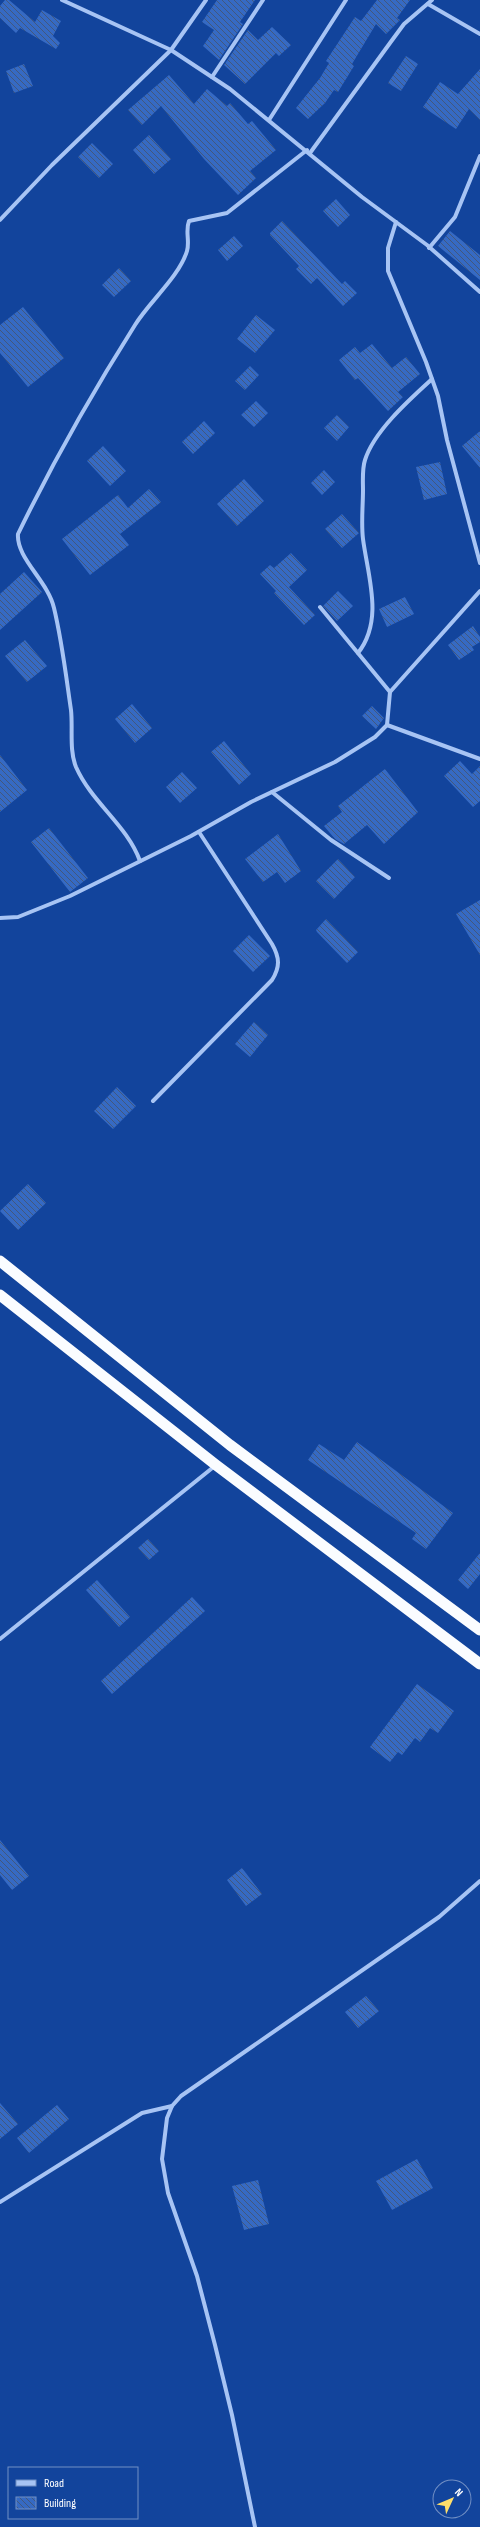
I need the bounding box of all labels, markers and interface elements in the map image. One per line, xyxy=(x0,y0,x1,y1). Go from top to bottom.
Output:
legend xyxy=(8,2467,138,2519)
text: Road xyxy=(44,2476,64,2491)
north arrow xyxy=(432,2479,472,2519)
text: N xyxy=(452,2486,466,2499)
text: Building xyxy=(44,2496,76,2511)

